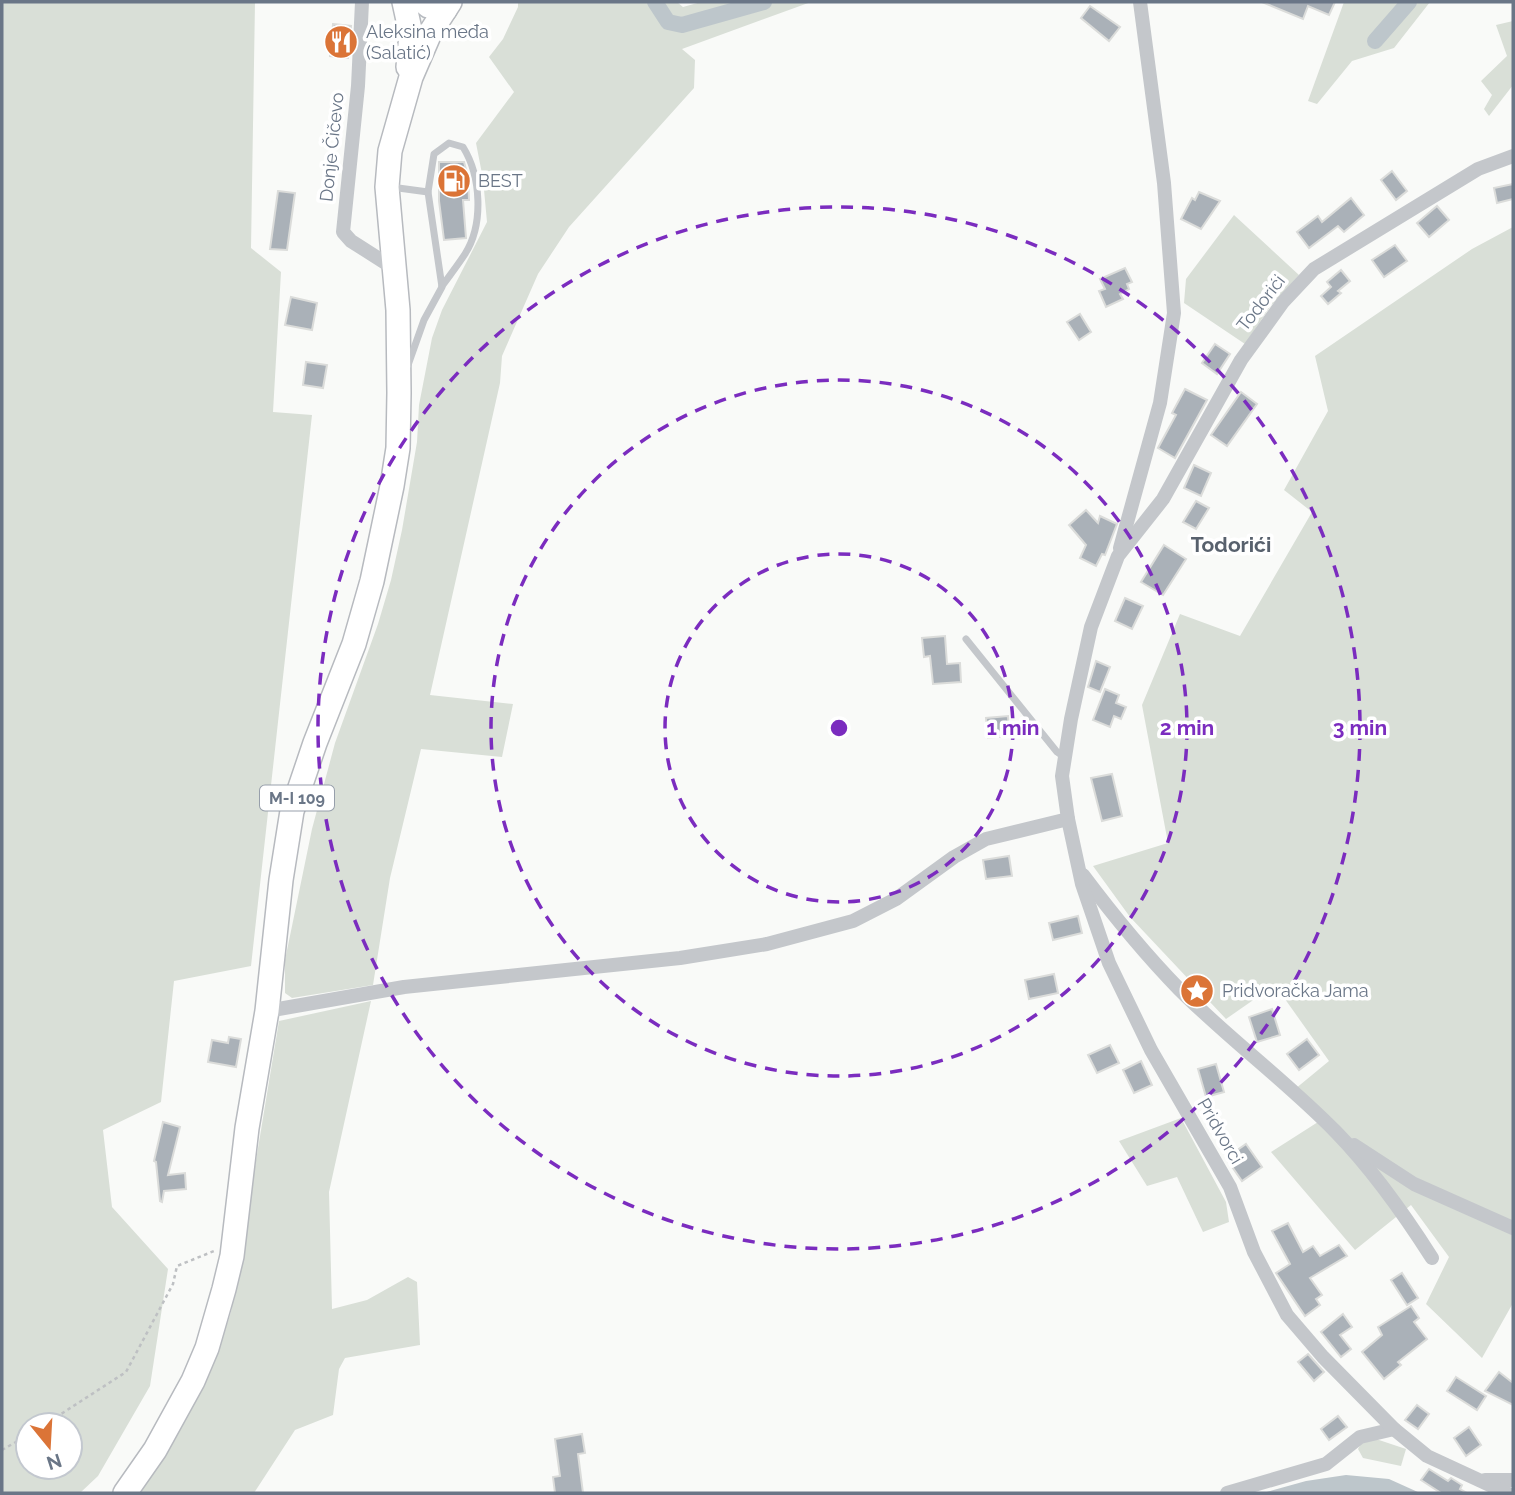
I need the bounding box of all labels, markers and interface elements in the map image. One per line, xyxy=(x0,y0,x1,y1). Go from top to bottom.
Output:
place label: Aleksina međa (Salatić) xyxy=(366,21,489,63)
restaurant icon: Aleksina međa (Salatić) xyxy=(322,23,360,61)
street label: Donje Čičevo xyxy=(314,91,348,203)
fuel station icon: BEST xyxy=(435,162,473,200)
place label: BEST xyxy=(478,170,523,191)
street label: Todorići xyxy=(1232,270,1289,335)
district label: Todorići xyxy=(1191,532,1271,557)
text: 1 min xyxy=(986,715,1040,740)
text: 2 min xyxy=(1160,715,1214,740)
text: 3 min xyxy=(1333,715,1387,740)
centre of rings xyxy=(827,716,851,740)
road number: M-I 109 xyxy=(260,786,334,810)
place icon: Pridvoračka Jama xyxy=(1178,972,1216,1010)
place label: Pridvoračka Jama xyxy=(1222,980,1369,1001)
street label: Pridvorci xyxy=(1193,1094,1248,1167)
north arrow xyxy=(14,1411,84,1481)
text: N xyxy=(44,1449,65,1475)

